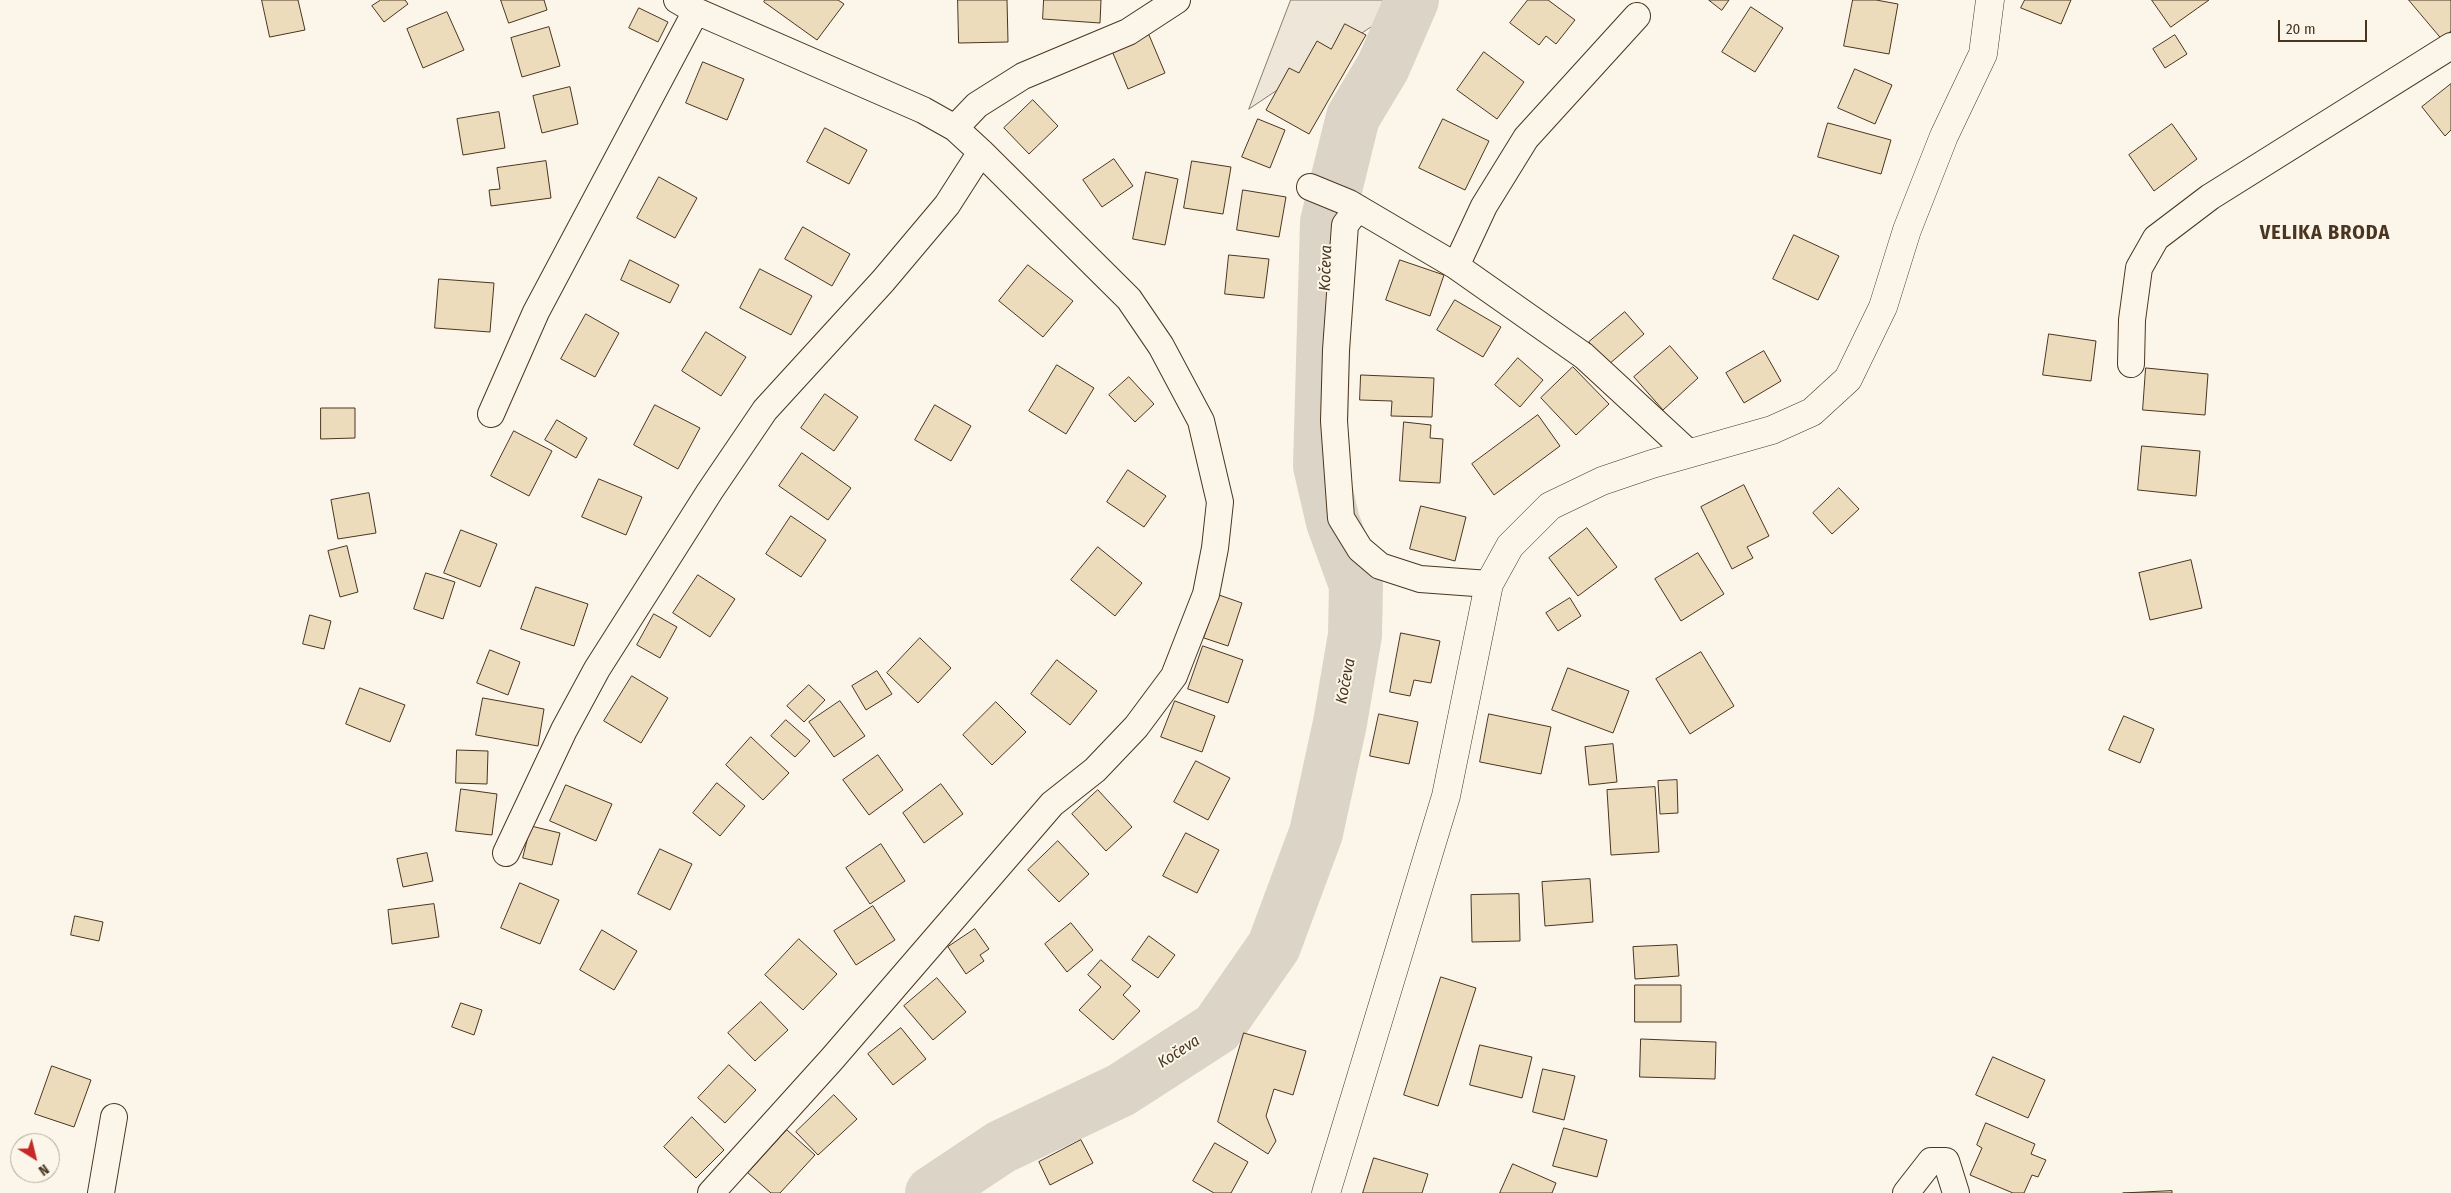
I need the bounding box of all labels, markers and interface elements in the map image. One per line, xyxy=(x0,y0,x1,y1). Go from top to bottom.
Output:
scale bar xyxy=(2281,10,2370,42)
text: 20 m xyxy=(2286,20,2316,38)
district label: VELIKA BRODA xyxy=(2258,221,2392,245)
water label: Kočeva xyxy=(1316,245,1336,291)
water label: Kočeva xyxy=(1332,657,1360,705)
water label: Kočeva xyxy=(1154,1031,1204,1073)
north arrow xyxy=(10,1133,60,1183)
text: N xyxy=(35,1160,52,1179)

